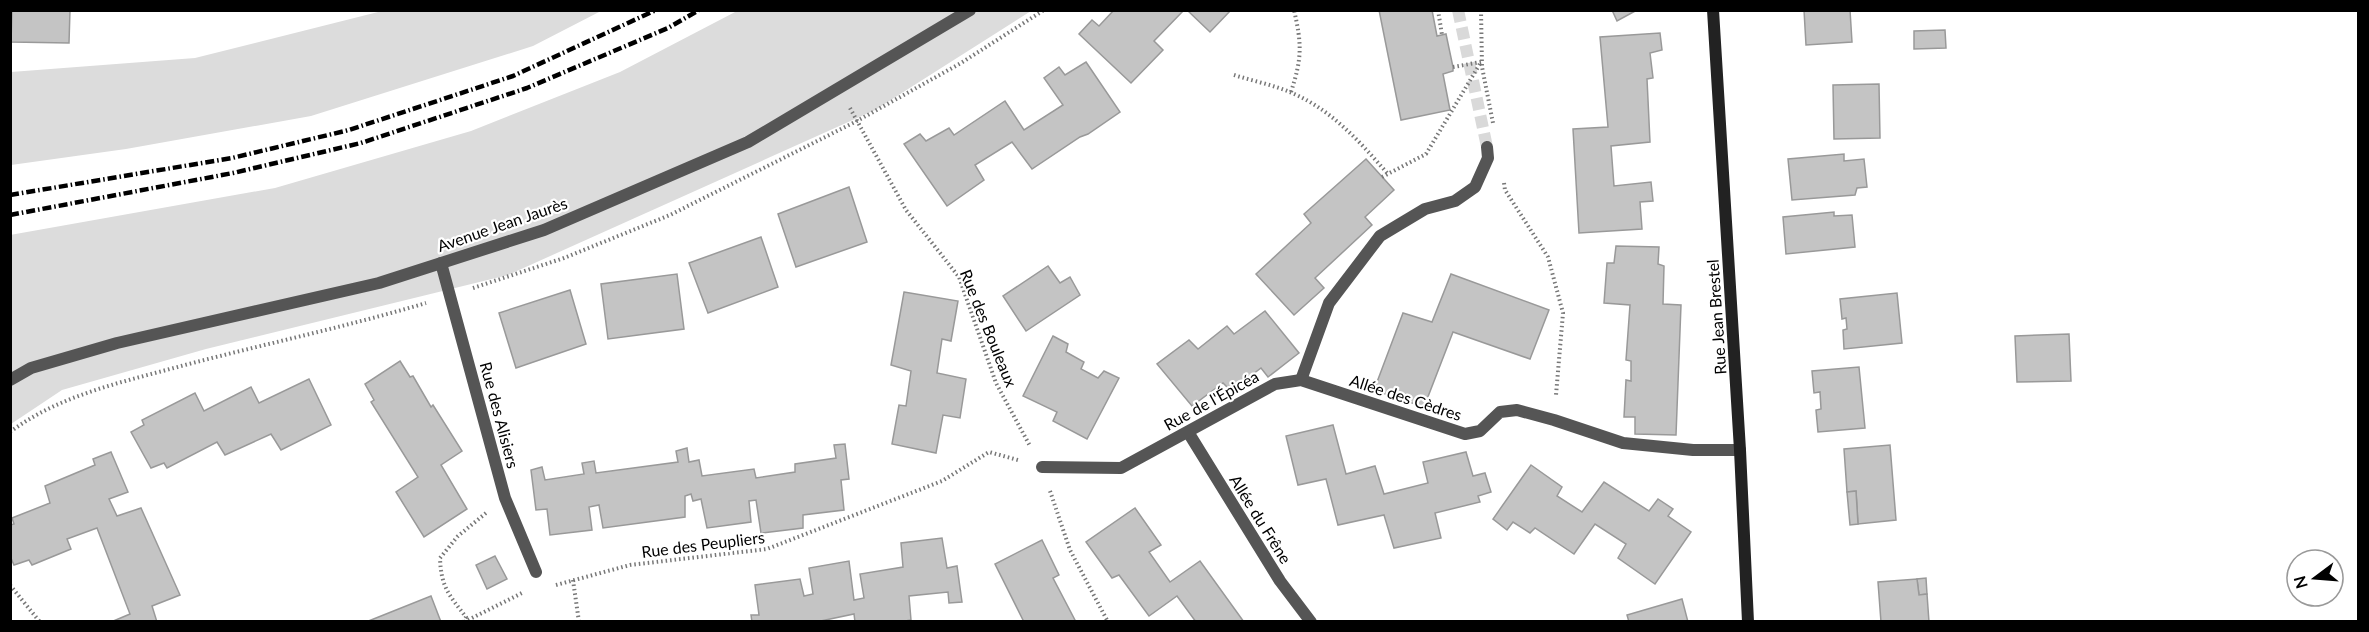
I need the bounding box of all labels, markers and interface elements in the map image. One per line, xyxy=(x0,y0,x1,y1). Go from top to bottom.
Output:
street label: Avenue Jean Jaurès xyxy=(435,193,570,255)
street label: Rue Jean Brestel xyxy=(1702,259,1730,375)
street label: Rue des Bouleaux xyxy=(957,267,1021,389)
street label: Rue des Alisiers xyxy=(477,360,523,470)
street label: Rue de l'Épicéa xyxy=(1160,366,1262,434)
street label: Allée des Cèdres xyxy=(1348,370,1464,424)
street label: Allée du Frêne xyxy=(1226,471,1296,567)
street label: Rue des Peupliers xyxy=(640,527,766,561)
north arrow xyxy=(2285,548,2345,608)
text: N xyxy=(2289,574,2311,591)

